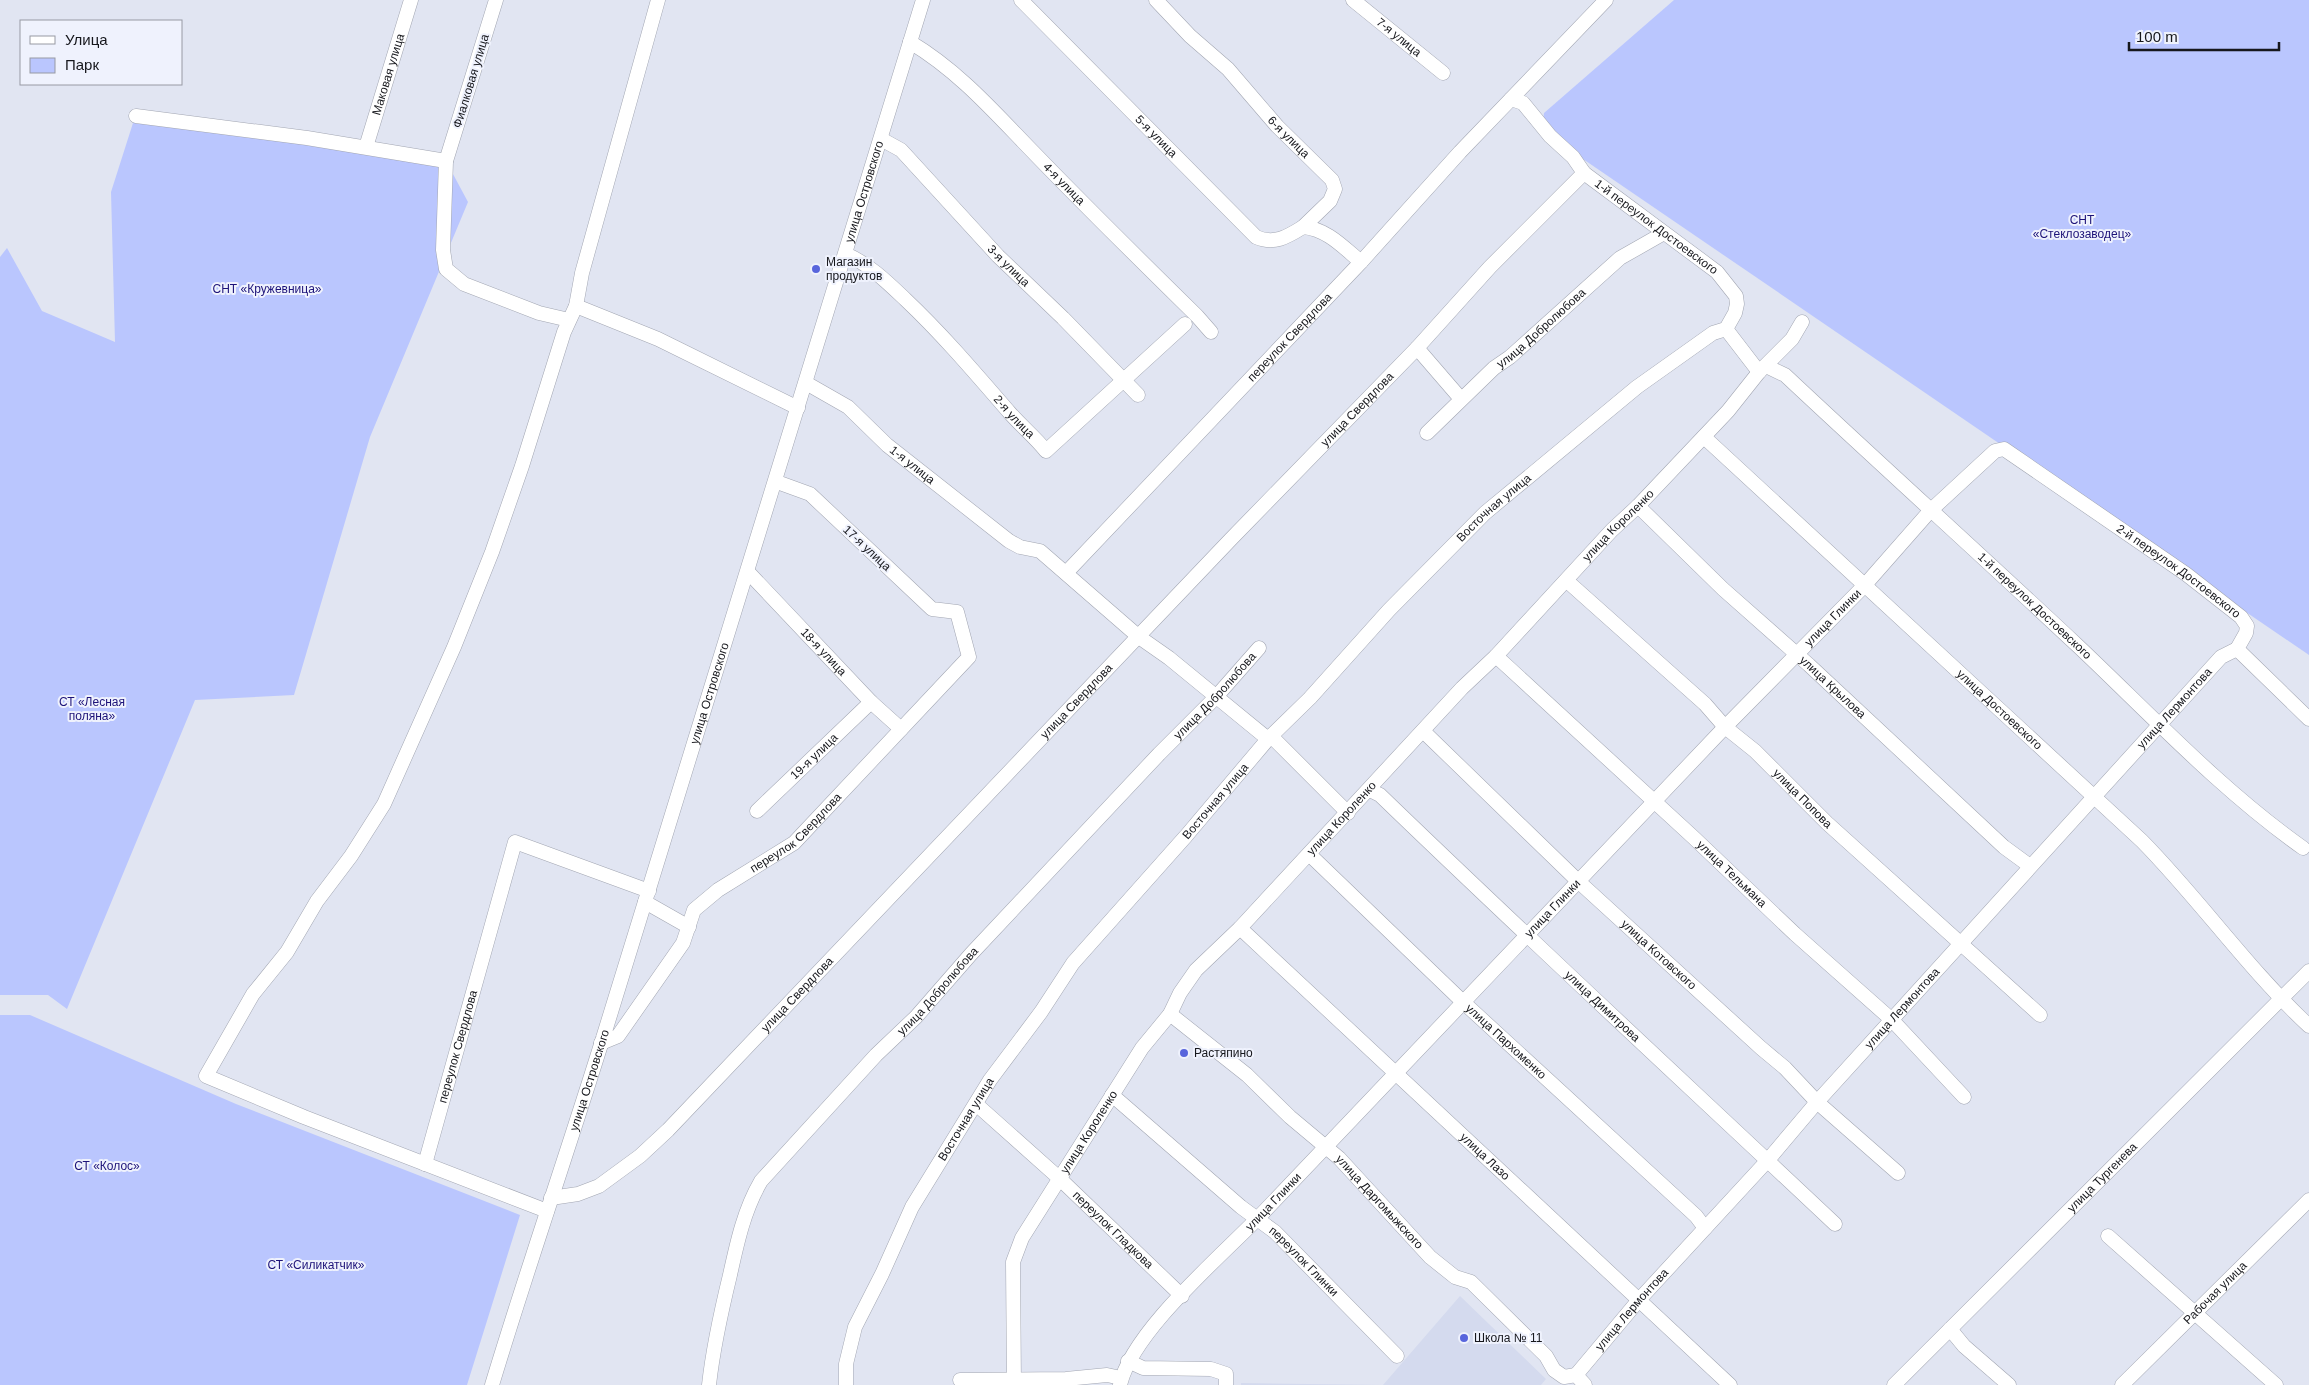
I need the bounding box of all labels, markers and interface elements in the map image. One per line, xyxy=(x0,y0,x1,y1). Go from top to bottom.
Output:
street label: 7-я улица xyxy=(1374,15,1424,60)
legend xyxy=(20,20,182,85)
scale bar xyxy=(2129,20,2279,52)
text: 100 m xyxy=(2136,28,2178,45)
text: Улица xyxy=(65,31,108,48)
street label: Маковая улица xyxy=(369,31,407,117)
street label: Фиалковая улица xyxy=(450,32,492,130)
text: Парк xyxy=(65,56,99,73)
street label: 5-я улица xyxy=(1132,112,1180,161)
street label: 6-я улица xyxy=(1265,113,1313,161)
street label: улица Островского xyxy=(842,139,886,244)
street label: 4-я улица xyxy=(1040,160,1088,208)
street label: 1-й переулок Достоевского xyxy=(1592,176,1721,277)
park label: СНТ «Стеклозаводец» xyxy=(2033,213,2132,241)
street label: 3-я улица xyxy=(985,242,1033,290)
place label: Магазин продуктов xyxy=(826,255,882,283)
marker: Магазин продуктов xyxy=(810,263,822,275)
park label: СНТ «Кружевница» xyxy=(213,282,322,296)
street label: улица Добролюбова xyxy=(1494,285,1589,371)
street label: переулок Свердлова xyxy=(1245,290,1335,384)
street label: улица Свердлова xyxy=(1318,369,1397,449)
street label: 2-я улица xyxy=(991,392,1038,441)
street label: 1-я улица xyxy=(887,443,938,487)
street label: Восточная улица xyxy=(1454,471,1534,545)
street label: улица Короленко xyxy=(1580,486,1657,564)
street label: 2-й переулок Достоевского xyxy=(2114,521,2244,621)
street label: 17-я улица xyxy=(840,522,894,574)
street label: 1-й переулок Достоевского xyxy=(1975,550,2095,662)
street label: улица Глинки xyxy=(1802,586,1864,649)
street label: 18-я улица xyxy=(798,625,850,679)
street label: улица Островского xyxy=(687,641,732,746)
street label: улица Добролюбова xyxy=(1171,649,1259,742)
street label: улица Крылова xyxy=(1797,653,1869,722)
street label: улица Свердлова xyxy=(1038,661,1116,742)
street label: улица Лермонтова xyxy=(2134,665,2215,752)
street label: улица Достоевского xyxy=(1954,667,2045,753)
park label: СТ «Лесная поляна» xyxy=(59,695,125,723)
street label: 19-я улица xyxy=(787,730,841,782)
street label: Восточная улица xyxy=(1179,760,1252,842)
street label: улица Попова xyxy=(1770,766,1835,831)
street label: улица Короленко xyxy=(1304,778,1379,858)
street label: переулок Свердлова xyxy=(747,790,845,875)
street label: улица Тельмана xyxy=(1694,837,1770,910)
street label: улица Глинки xyxy=(1522,877,1583,940)
street label: улица Котовского xyxy=(1618,917,1699,993)
street label: улица Добролюбова xyxy=(894,944,981,1038)
street label: улица Свердлова xyxy=(758,954,836,1035)
street label: улица Лермонтова xyxy=(1862,965,1943,1051)
street label: улица Димитрова xyxy=(1562,968,1643,1045)
street label: переулок Свердлова xyxy=(435,988,480,1104)
street label: улица Пархоменко xyxy=(1463,1001,1549,1082)
street label: улица Островского xyxy=(567,1027,612,1133)
place label: Растяпино xyxy=(1194,1046,1253,1060)
marker: Растяпино xyxy=(1178,1047,1190,1059)
street label: Восточная улица xyxy=(935,1075,997,1163)
street label: улица Короленко xyxy=(1058,1088,1121,1176)
street label: улица Лазо xyxy=(1457,1130,1513,1183)
street label: улица Тургенева xyxy=(2064,1139,2140,1215)
street label: улица Даргомыжского xyxy=(1333,1152,1426,1252)
park label: СТ «Колос» xyxy=(74,1159,140,1173)
street label: улица Глинки xyxy=(1242,1170,1304,1234)
street label: переулок Гладкова xyxy=(1070,1188,1156,1272)
street label: переулок Глинки xyxy=(1266,1223,1341,1299)
park label: СТ «Силикатчик» xyxy=(268,1258,365,1272)
street label: Рабочая улица xyxy=(2181,1258,2250,1327)
street label: улица Лермонтова xyxy=(1592,1265,1672,1354)
place label: Школа № 11 xyxy=(1474,1331,1543,1345)
marker: Школа № 11 xyxy=(1458,1332,1470,1344)

